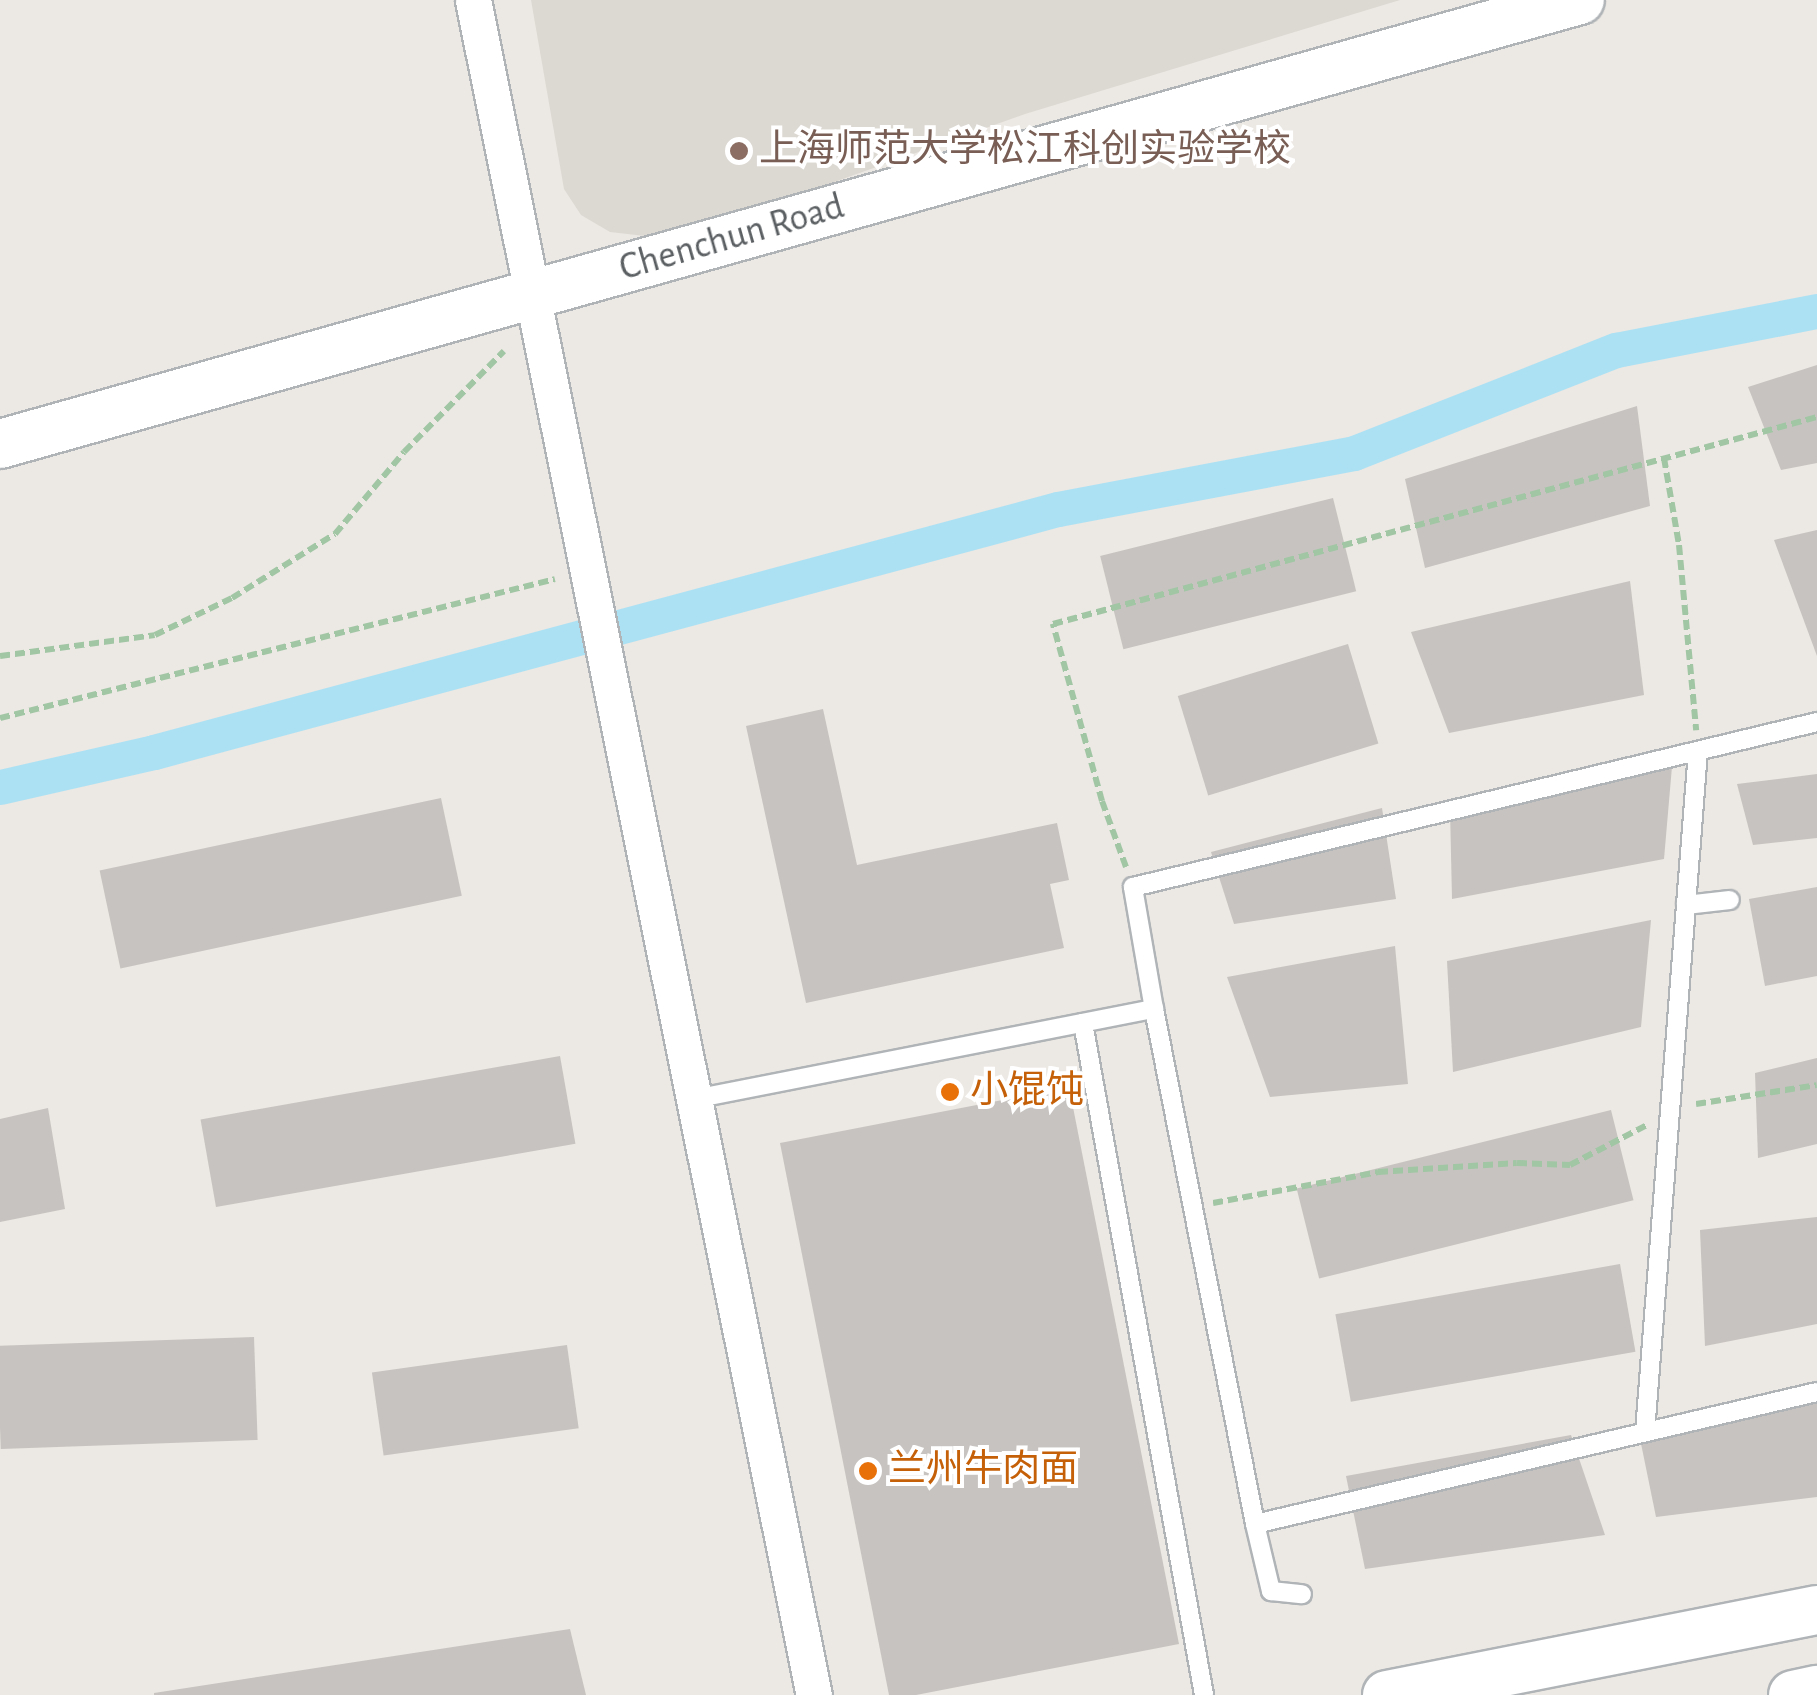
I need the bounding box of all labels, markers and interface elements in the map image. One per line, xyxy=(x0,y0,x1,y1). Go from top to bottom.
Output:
place label: 上海师范大学松江科创实验学校 xyxy=(759,128,1291,174)
marker: 上海师范大学松江科创实验学校 xyxy=(728,140,750,162)
street label: Chenchun Road xyxy=(614,184,850,292)
place label: 小馄饨 xyxy=(970,1069,1084,1115)
marker: 小馄饨 xyxy=(939,1081,961,1103)
place label: 兰州牛肉面 xyxy=(888,1448,1078,1494)
marker: 兰州牛肉面 xyxy=(857,1460,879,1482)

